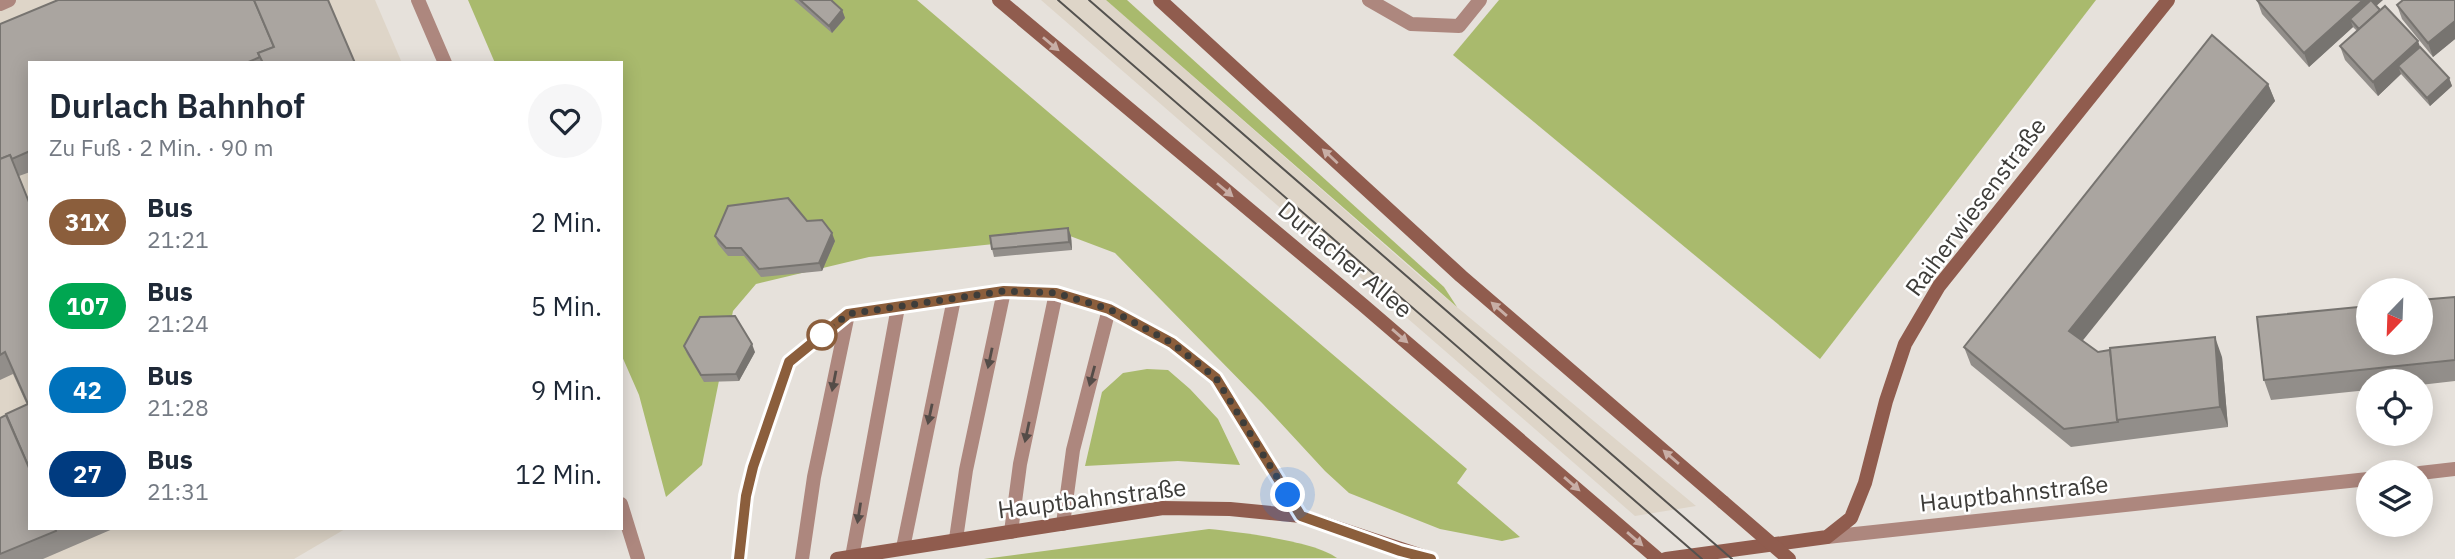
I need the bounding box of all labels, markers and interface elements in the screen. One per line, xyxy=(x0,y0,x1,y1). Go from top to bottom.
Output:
one-way arrow xyxy=(1042,36,1060,52)
text: Durlach Bahnhof xyxy=(49,84,305,127)
button: heart xyxy=(528,84,602,158)
street label: Raiherwiesenstraße xyxy=(1897,111,2053,302)
text: Zu Fuß · 2 Min. · 90 m xyxy=(49,132,274,162)
one-way arrow xyxy=(1321,148,1339,164)
one-way arrow xyxy=(1217,182,1234,197)
text: Bus xyxy=(147,190,193,224)
street label: Durlacher Allee xyxy=(1272,194,1419,325)
text: 2 Min. xyxy=(531,205,602,239)
text: 31X xyxy=(65,206,110,238)
text: 21:21 xyxy=(147,224,209,254)
text: Bus xyxy=(147,274,193,308)
north arrow xyxy=(2356,278,2432,355)
map controls xyxy=(2356,278,2433,537)
text: 5 Min. xyxy=(531,289,602,323)
text: 107 xyxy=(66,290,109,322)
one-way arrow xyxy=(1490,302,1507,317)
text: 21:24 xyxy=(147,308,209,338)
unlabelled marker xyxy=(807,320,837,350)
one-way arrow xyxy=(1391,328,1408,343)
one-way arrow xyxy=(985,347,996,369)
text: Bus xyxy=(147,358,193,392)
one-way arrow xyxy=(1086,365,1097,387)
button: locate xyxy=(2356,369,2433,446)
one-way arrow xyxy=(828,370,839,392)
text: 9 Min. xyxy=(531,373,602,407)
text: 42 xyxy=(73,374,102,406)
text: 21:28 xyxy=(147,392,209,422)
one-way arrow xyxy=(924,403,935,425)
one-way arrow xyxy=(1021,421,1032,443)
text: Bus xyxy=(147,442,193,476)
one-way arrow xyxy=(1662,449,1680,465)
text: 12 Min. xyxy=(515,457,602,491)
text: 27 xyxy=(73,458,102,490)
button: layers xyxy=(2356,460,2433,537)
street label: Hauptbahnstraße xyxy=(1918,467,2110,519)
street label: Hauptbahnstraße xyxy=(996,471,1188,525)
text: 21:31 xyxy=(147,476,209,506)
one-way arrow xyxy=(1564,476,1581,491)
your location xyxy=(1270,477,1305,512)
one-way arrow xyxy=(853,502,864,524)
one-way arrow xyxy=(1627,531,1644,546)

